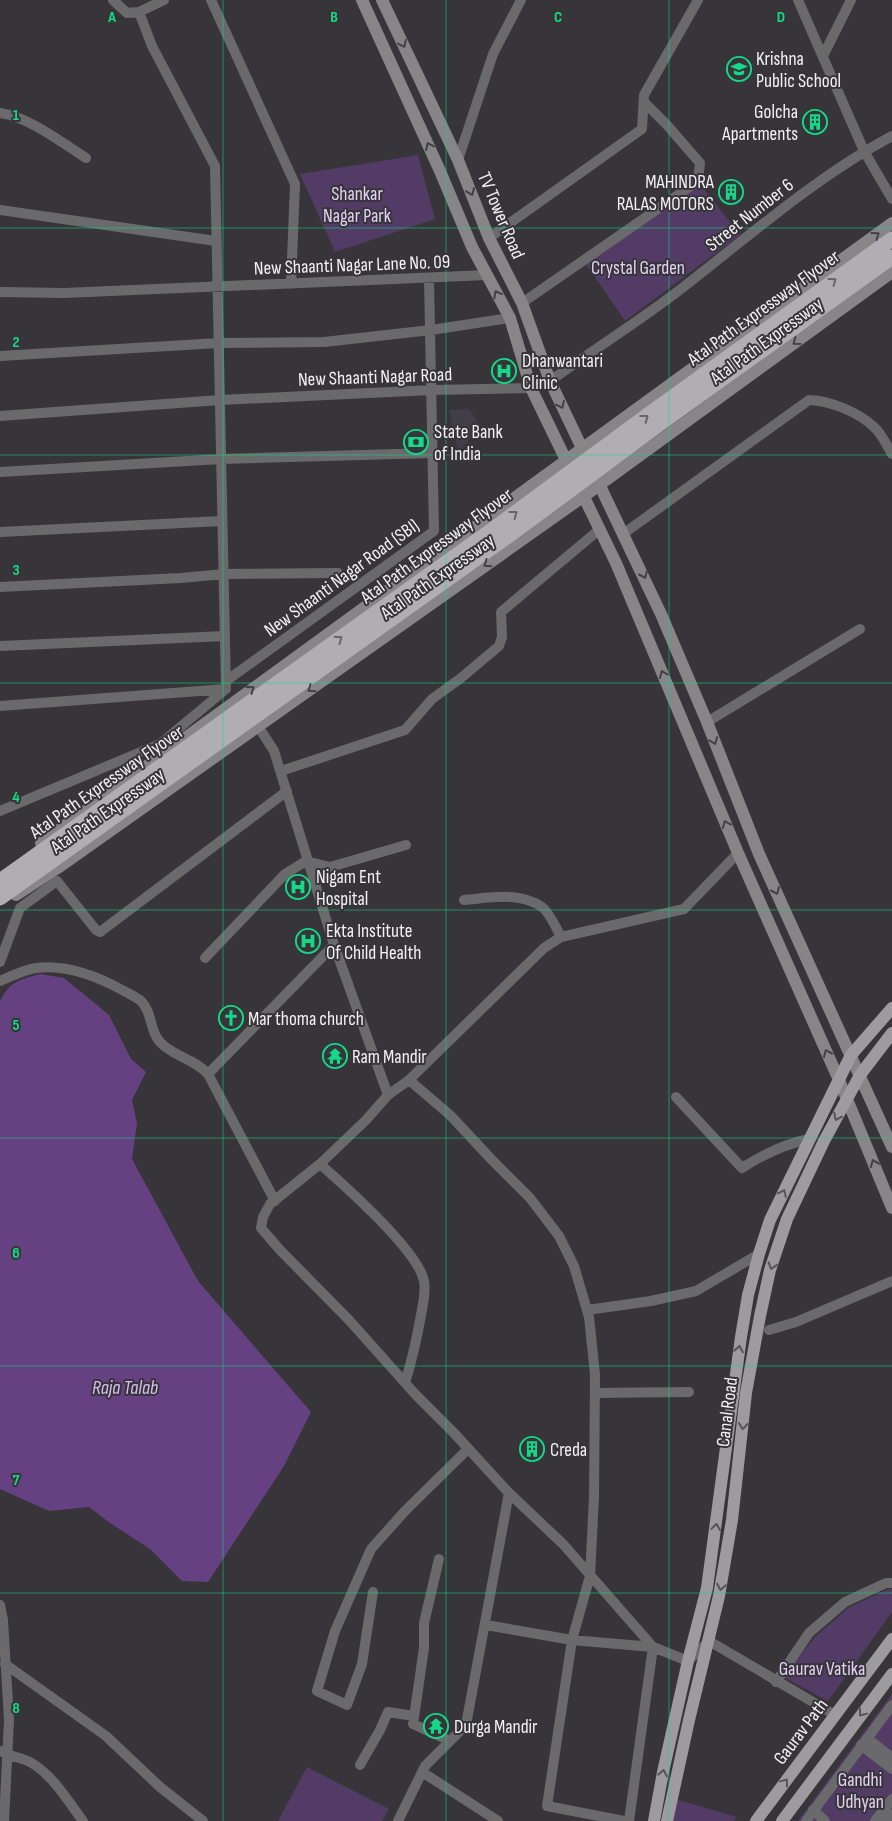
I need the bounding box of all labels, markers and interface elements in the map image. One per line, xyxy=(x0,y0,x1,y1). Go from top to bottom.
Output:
text: A xyxy=(107,8,116,27)
text: B xyxy=(330,8,338,27)
text: C xyxy=(554,8,562,27)
text: D xyxy=(777,8,785,27)
one-way arrow xyxy=(397,39,407,48)
place label: Krishna Public School xyxy=(756,48,841,93)
school or university icon: Krishna Public School xyxy=(726,56,752,82)
place label: Golcha Apartments xyxy=(721,101,798,146)
text: 1 xyxy=(13,106,20,125)
building icon: Golcha Apartments xyxy=(802,109,828,135)
one-way arrow xyxy=(424,142,435,151)
street label: TV Tower Road xyxy=(472,169,529,262)
place label: MAHINDRA RALAS MOTORS xyxy=(617,171,715,216)
street label: Street Number 6 xyxy=(701,174,798,257)
building icon: MAHINDRA RALAS MOTORS xyxy=(718,179,744,205)
park label: Shankar Nagar Park xyxy=(323,183,392,228)
one-way arrow xyxy=(465,187,475,195)
one-way arrow xyxy=(870,232,880,241)
street label: Atal Path Expressway Flyover xyxy=(682,244,844,370)
street label: New Shaanti Nagar Lane No. 09 xyxy=(253,251,451,280)
park label: Crystal Garden xyxy=(591,257,685,280)
one-way arrow xyxy=(827,279,836,287)
one-way arrow xyxy=(493,290,503,299)
street label: Atal Path Expressway xyxy=(705,291,827,389)
text: 2 xyxy=(12,333,20,352)
one-way arrow xyxy=(793,336,802,344)
place label: Dhanwantari Clinic xyxy=(522,350,603,395)
hospital icon: Dhanwantari Clinic xyxy=(491,358,517,384)
street label: New Shaanti Nagar Road xyxy=(298,363,453,392)
one-way arrow xyxy=(555,400,565,409)
one-way arrow xyxy=(639,415,648,423)
place label: State Bank of India xyxy=(434,421,503,466)
bank icon: State Bank of India xyxy=(403,429,429,455)
street label: Atal Path Expressway Flyover xyxy=(355,482,517,608)
one-way arrow xyxy=(508,512,517,520)
street label: New Shaanti Nagar Road (SBI) xyxy=(260,514,424,642)
street label: Atal Path Expressway xyxy=(376,528,498,624)
one-way arrow xyxy=(483,558,493,567)
text: 3 xyxy=(12,561,20,580)
one-way arrow xyxy=(637,570,648,579)
one-way arrow xyxy=(333,636,343,645)
one-way arrow xyxy=(658,671,668,679)
one-way arrow xyxy=(308,683,317,692)
one-way arrow xyxy=(245,687,254,695)
street label: Atal Path Expressway Flyover xyxy=(25,719,187,843)
one-way arrow xyxy=(708,736,719,745)
street label: Atal Path Expressway xyxy=(46,762,168,858)
text: 4 xyxy=(12,788,20,807)
one-way arrow xyxy=(721,820,732,829)
place label: Nigam Ent Hospital xyxy=(316,866,381,911)
hospital icon: Nigam Ent Hospital xyxy=(285,874,311,900)
one-way arrow xyxy=(769,886,780,895)
place label: Ekta Institute Of Child Health xyxy=(326,920,421,965)
hospital icon: Ekta Institute Of Child Health xyxy=(295,928,321,954)
church icon: Mar thoma church xyxy=(218,1005,244,1031)
place label: Mar thoma church xyxy=(248,1008,364,1031)
text: 5 xyxy=(12,1016,20,1035)
temple icon: Ram Mandir xyxy=(322,1043,348,1069)
place label: Ram Mandir xyxy=(352,1046,427,1069)
one-way arrow xyxy=(823,1049,834,1058)
one-way arrow xyxy=(833,1112,843,1121)
one-way arrow xyxy=(869,1159,880,1168)
one-way arrow xyxy=(777,1189,787,1198)
text: 6 xyxy=(12,1244,20,1263)
one-way arrow xyxy=(767,1261,777,1270)
one-way arrow xyxy=(734,1345,744,1353)
water label: Raja Talab xyxy=(92,1376,158,1400)
street label: Canal Road xyxy=(712,1376,743,1448)
one-way arrow xyxy=(738,1422,749,1430)
building icon: Creda xyxy=(519,1436,545,1462)
place label: Creda xyxy=(550,1439,587,1462)
text: 7 xyxy=(13,1471,20,1490)
one-way arrow xyxy=(710,1523,720,1532)
one-way arrow xyxy=(717,1582,727,1591)
park label: Gaurav Vatika xyxy=(779,1658,865,1681)
street label: Gaurav Path xyxy=(769,1694,833,1769)
text: 8 xyxy=(12,1699,20,1718)
one-way arrow xyxy=(860,1707,868,1716)
temple icon: Durga Mandir xyxy=(423,1713,449,1739)
place label: Durga Mandir xyxy=(454,1716,538,1739)
one-way arrow xyxy=(657,1769,668,1778)
park label: Gandhi Udhyan xyxy=(836,1769,884,1814)
one-way arrow xyxy=(779,1778,788,1788)

